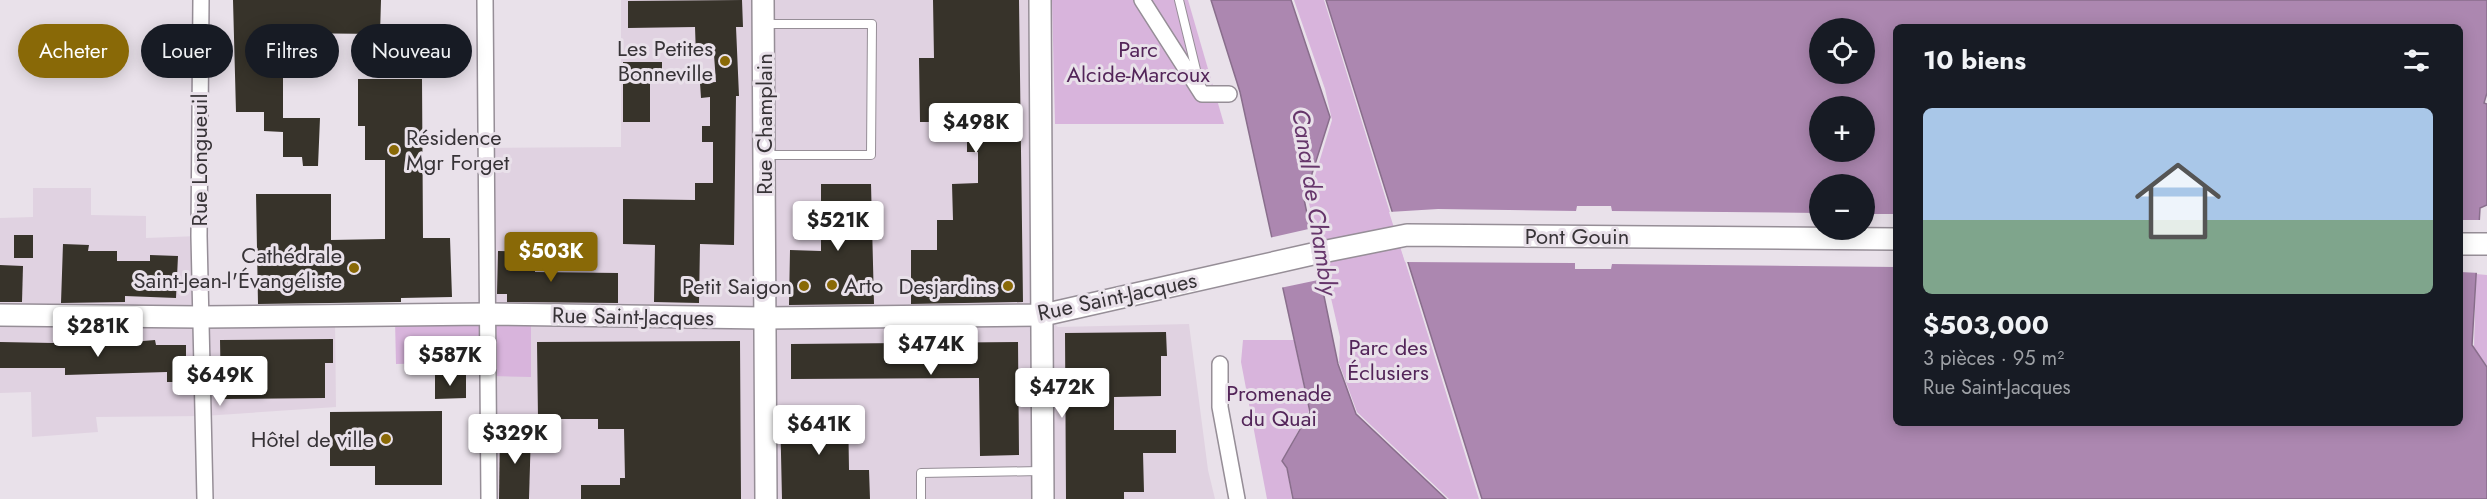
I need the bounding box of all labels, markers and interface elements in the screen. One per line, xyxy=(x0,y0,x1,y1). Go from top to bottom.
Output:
map controls xyxy=(1809,18,1875,240)
button: locate xyxy=(1809,18,1875,84)
chip: Acheter xyxy=(18,24,129,78)
chip: Louer xyxy=(141,24,233,78)
chip: Filtres xyxy=(245,24,339,78)
chip: Nouveau xyxy=(351,24,472,78)
place label: Les Petites Bonneville xyxy=(617,32,713,89)
park label: Parc Alcide-Marcoux xyxy=(1066,33,1210,90)
text: 10 biens xyxy=(1923,41,2026,79)
icon: filters xyxy=(2400,44,2433,77)
street label: Rue Champlain xyxy=(748,53,780,195)
marker: Les Petites Bonneville xyxy=(718,54,732,68)
street label: Rue Longueuil xyxy=(183,93,215,227)
button: + xyxy=(1809,96,1875,162)
pin: $498K xyxy=(934,103,1018,154)
water label: Canal de Chambly xyxy=(1283,106,1347,299)
text: $498K xyxy=(943,108,1009,137)
place label: Résidence Mgr Forget xyxy=(406,121,510,178)
marker: Résidence Mgr Forget xyxy=(387,143,401,157)
icon: home xyxy=(2124,147,2232,255)
button: − xyxy=(1809,174,1875,240)
pin: $521K xyxy=(796,201,880,252)
text: $521K xyxy=(807,206,869,235)
street label: Pont Gouin xyxy=(1525,220,1629,252)
pin: $503K xyxy=(509,232,593,283)
text: $503K xyxy=(519,237,583,266)
place label: Cathédrale Saint-Jean-l'Évangéliste xyxy=(133,239,342,296)
marker: Cathédrale Saint-Jean-l'Évangéliste xyxy=(347,261,361,275)
street label: Rue Saint-Jacques xyxy=(1034,263,1200,329)
place label: Arto xyxy=(844,269,883,301)
place label: Petit Saigon xyxy=(682,270,792,302)
place label: Desjardins xyxy=(899,270,996,302)
marker: Arto xyxy=(825,278,839,292)
marker: Petit Saigon xyxy=(797,279,811,293)
marker: Desjardins xyxy=(1001,279,1015,293)
street label: Rue Saint-Jacques xyxy=(552,299,715,333)
text: $503,000 xyxy=(1923,306,2049,344)
pin: $281K xyxy=(56,307,140,358)
text: $281K xyxy=(67,312,129,341)
pin: $474K xyxy=(889,325,973,376)
text: $474K xyxy=(898,330,964,359)
park label: Parc des Éclusiers xyxy=(1347,331,1429,388)
pin: $587K xyxy=(408,336,492,387)
text: $587K xyxy=(418,341,482,370)
text: 3 pièces · 95 m² xyxy=(1923,344,2064,373)
pin: $649K xyxy=(178,356,262,407)
text: $649K xyxy=(186,361,254,390)
pin: $472K xyxy=(1020,368,1104,419)
text: $472K xyxy=(1029,373,1095,402)
text: Rue Saint-Jacques xyxy=(1923,373,2071,402)
park label: Promenade du Quai xyxy=(1226,377,1332,434)
pin: $641K xyxy=(777,405,861,456)
text: $641K xyxy=(787,410,851,439)
pin: $329K xyxy=(473,414,557,465)
text: $329K xyxy=(482,419,548,448)
place label: Hôtel de ville xyxy=(251,423,374,455)
marker: Hôtel de ville xyxy=(379,432,393,446)

